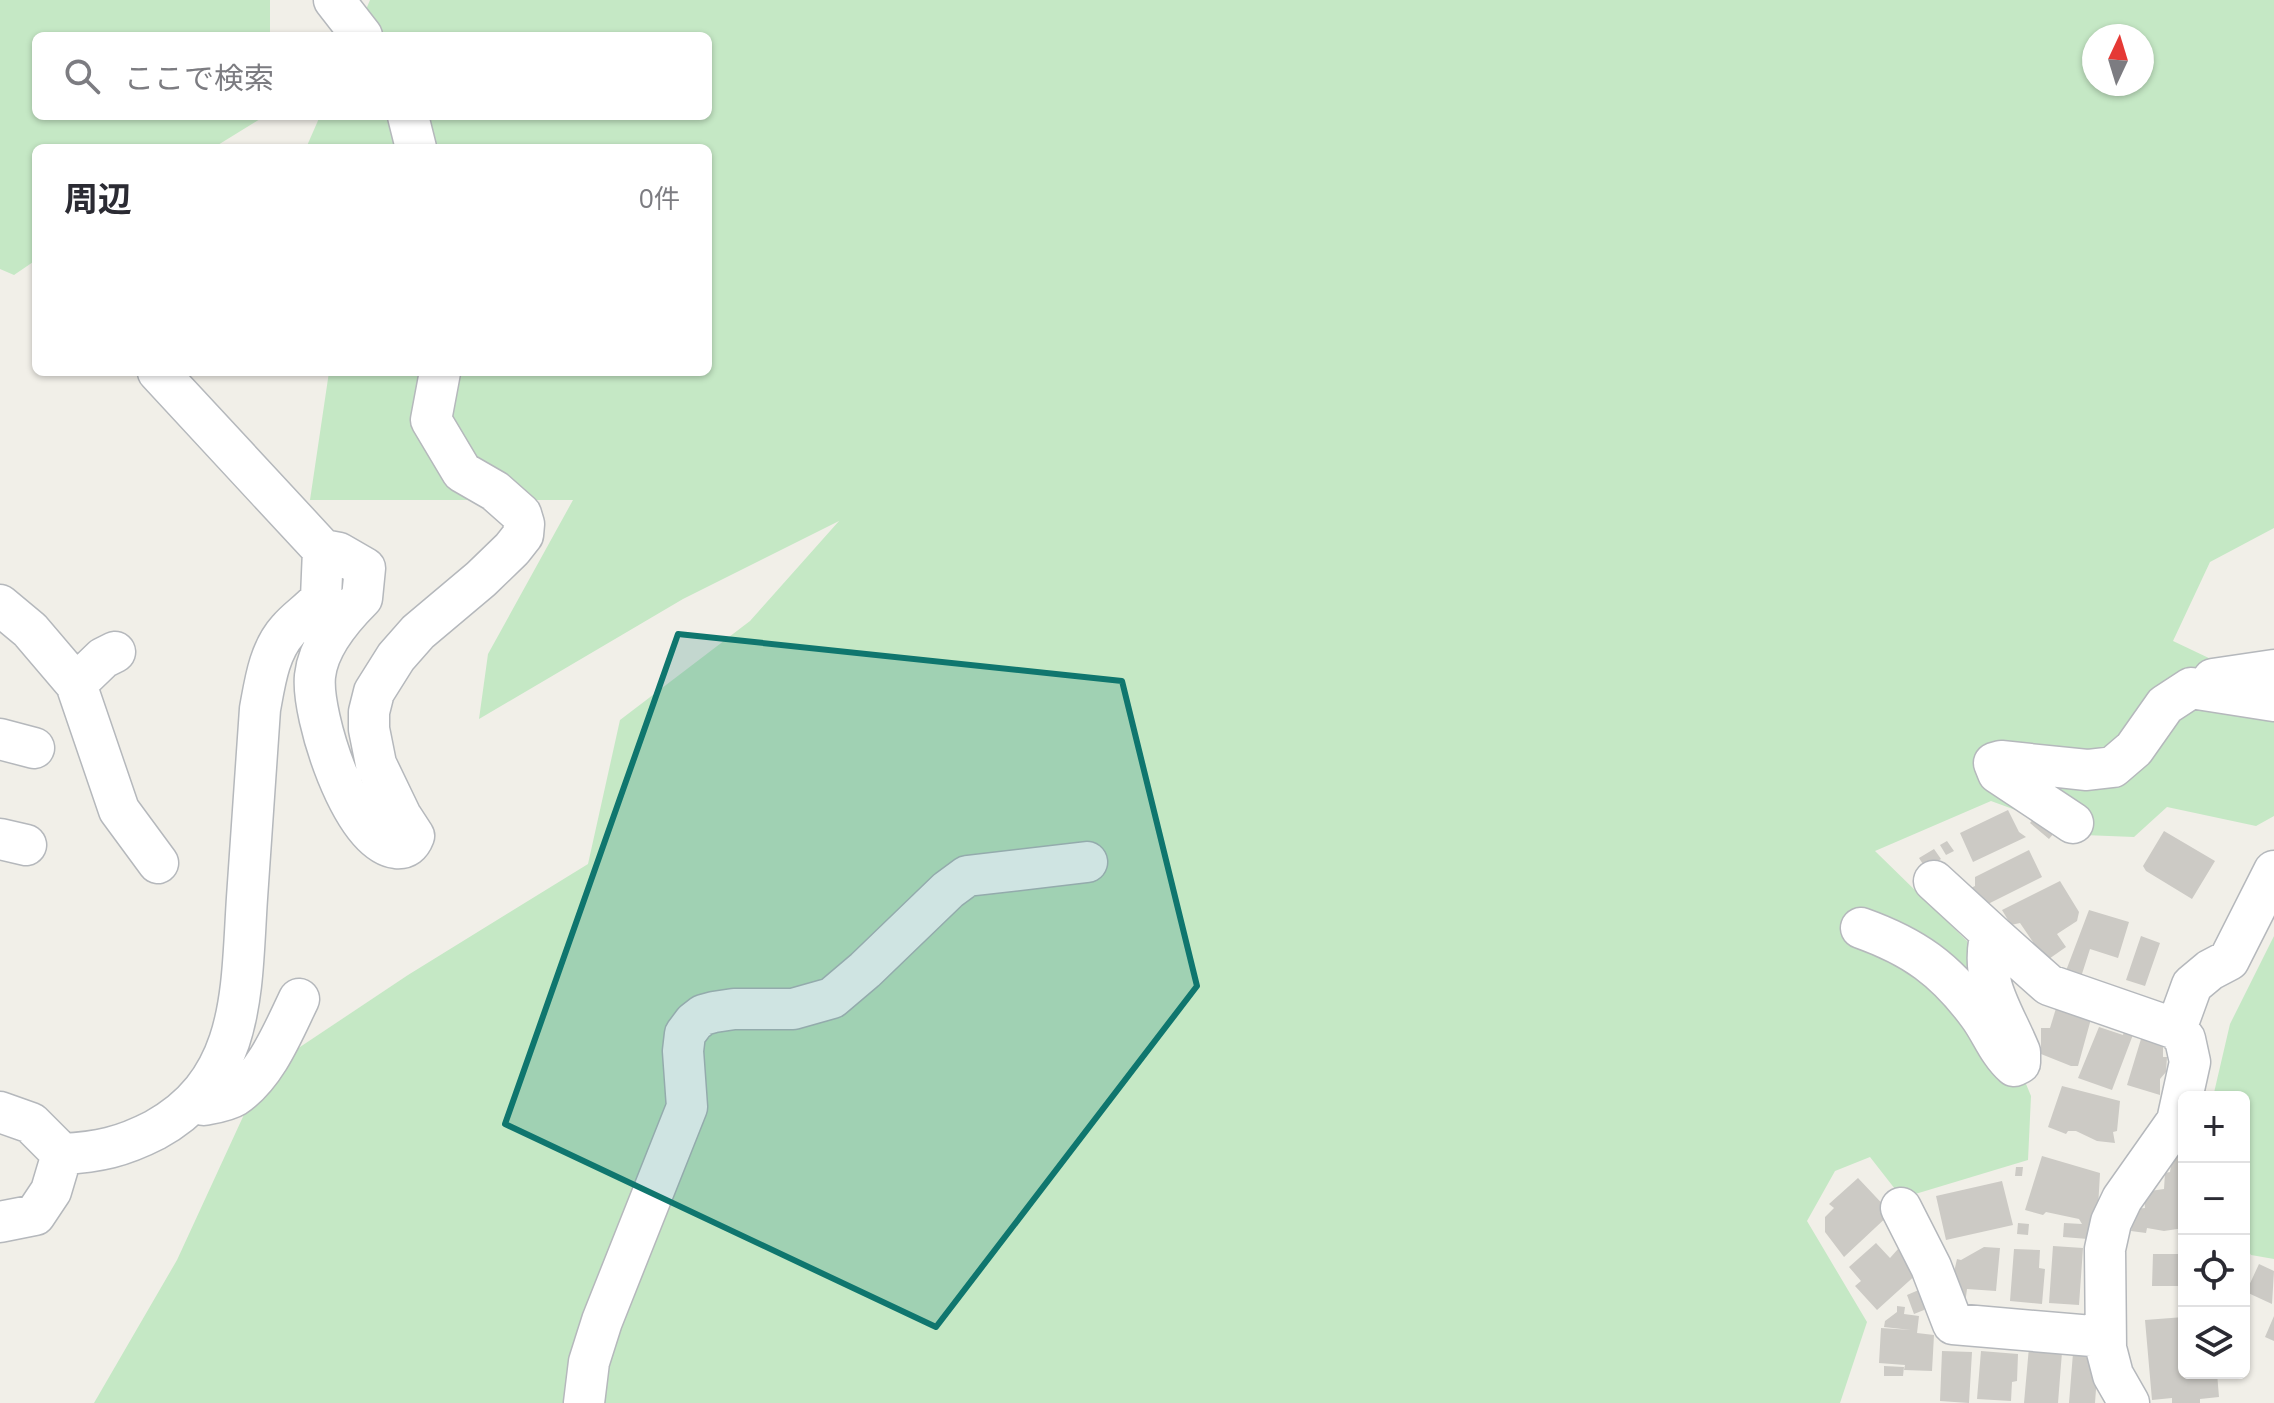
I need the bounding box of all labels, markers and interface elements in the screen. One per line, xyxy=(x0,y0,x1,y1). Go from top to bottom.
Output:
north arrow xyxy=(2082,24,2154,96)
search box xyxy=(32,32,712,120)
icon: search xyxy=(60,54,104,98)
text: ここで検索 xyxy=(124,58,274,97)
text: 周辺 xyxy=(64,176,132,220)
text: 0件 xyxy=(638,181,680,215)
map controls xyxy=(2178,1091,2250,1379)
button: + xyxy=(2178,1091,2250,1163)
button: − xyxy=(2178,1163,2250,1235)
button: locate xyxy=(2178,1235,2250,1307)
button: layers xyxy=(2178,1307,2250,1379)

